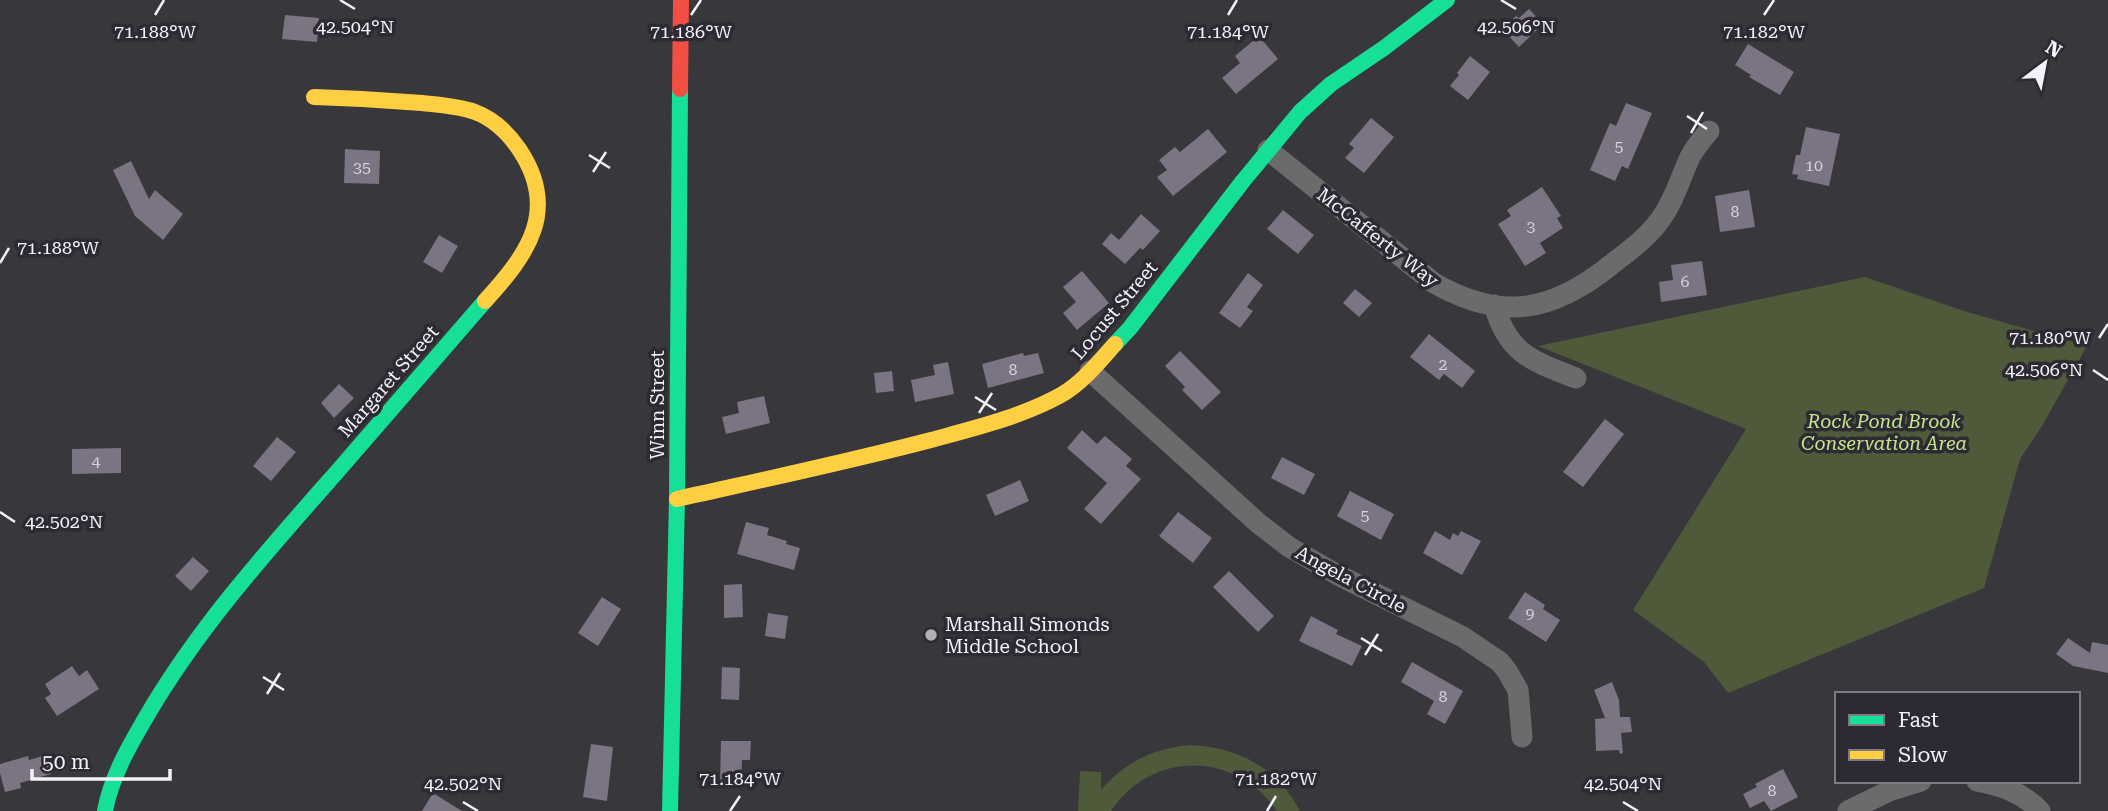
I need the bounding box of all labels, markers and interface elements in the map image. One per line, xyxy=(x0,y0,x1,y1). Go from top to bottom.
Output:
text: 42.504°N xyxy=(316,16,394,37)
text: 42.506°N xyxy=(1477,16,1555,37)
text: 71.188°W xyxy=(114,21,197,42)
text: 71.186°W xyxy=(650,21,733,42)
text: 71.184°W xyxy=(1187,21,1270,42)
text: 71.182°W xyxy=(1723,21,1806,42)
north arrow xyxy=(2010,28,2080,98)
text: N xyxy=(2041,35,2066,63)
house number: 5 xyxy=(1615,137,1624,156)
house number: 10 xyxy=(1805,156,1823,175)
house number: 35 xyxy=(353,158,371,177)
street label: McCafferty Way xyxy=(1312,183,1444,292)
house number: 8 xyxy=(1731,202,1740,221)
house number: 3 xyxy=(1527,217,1536,236)
text: 71.188°W xyxy=(17,237,100,258)
street label: Locust Street xyxy=(1067,256,1162,364)
house number: 6 xyxy=(1681,272,1690,291)
street label: Margaret Street xyxy=(333,321,443,442)
text: 71.180°W xyxy=(2009,327,2092,348)
street label: Winn Street xyxy=(646,350,669,460)
house number: 2 xyxy=(1439,355,1448,374)
text: 42.506°N xyxy=(2005,359,2083,380)
house number: 8 xyxy=(1009,360,1018,379)
park label: Rock Pond Brook Conservation Area xyxy=(1801,410,1967,455)
house number: 4 xyxy=(92,452,101,471)
house number: 5 xyxy=(1361,506,1370,525)
text: 42.502°N xyxy=(25,511,103,532)
street label: Angela Circle xyxy=(1292,541,1410,618)
house number: 9 xyxy=(1526,604,1535,623)
place label: Marshall Simonds Middle School xyxy=(945,613,1110,658)
marker: Marshall Simonds Middle School xyxy=(923,627,939,643)
house number: 8 xyxy=(1439,687,1448,706)
legend xyxy=(1835,692,2080,783)
text: Fast xyxy=(1898,708,1939,732)
scale bar xyxy=(32,738,170,782)
text: Slow xyxy=(1898,743,1948,767)
text: 50 m xyxy=(42,750,90,774)
text: 71.184°W xyxy=(699,768,782,789)
text: 71.182°W xyxy=(1235,768,1318,789)
text: 42.502°N xyxy=(424,773,502,794)
text: 42.504°N xyxy=(1584,773,1662,794)
house number: 8 xyxy=(1768,781,1777,800)

